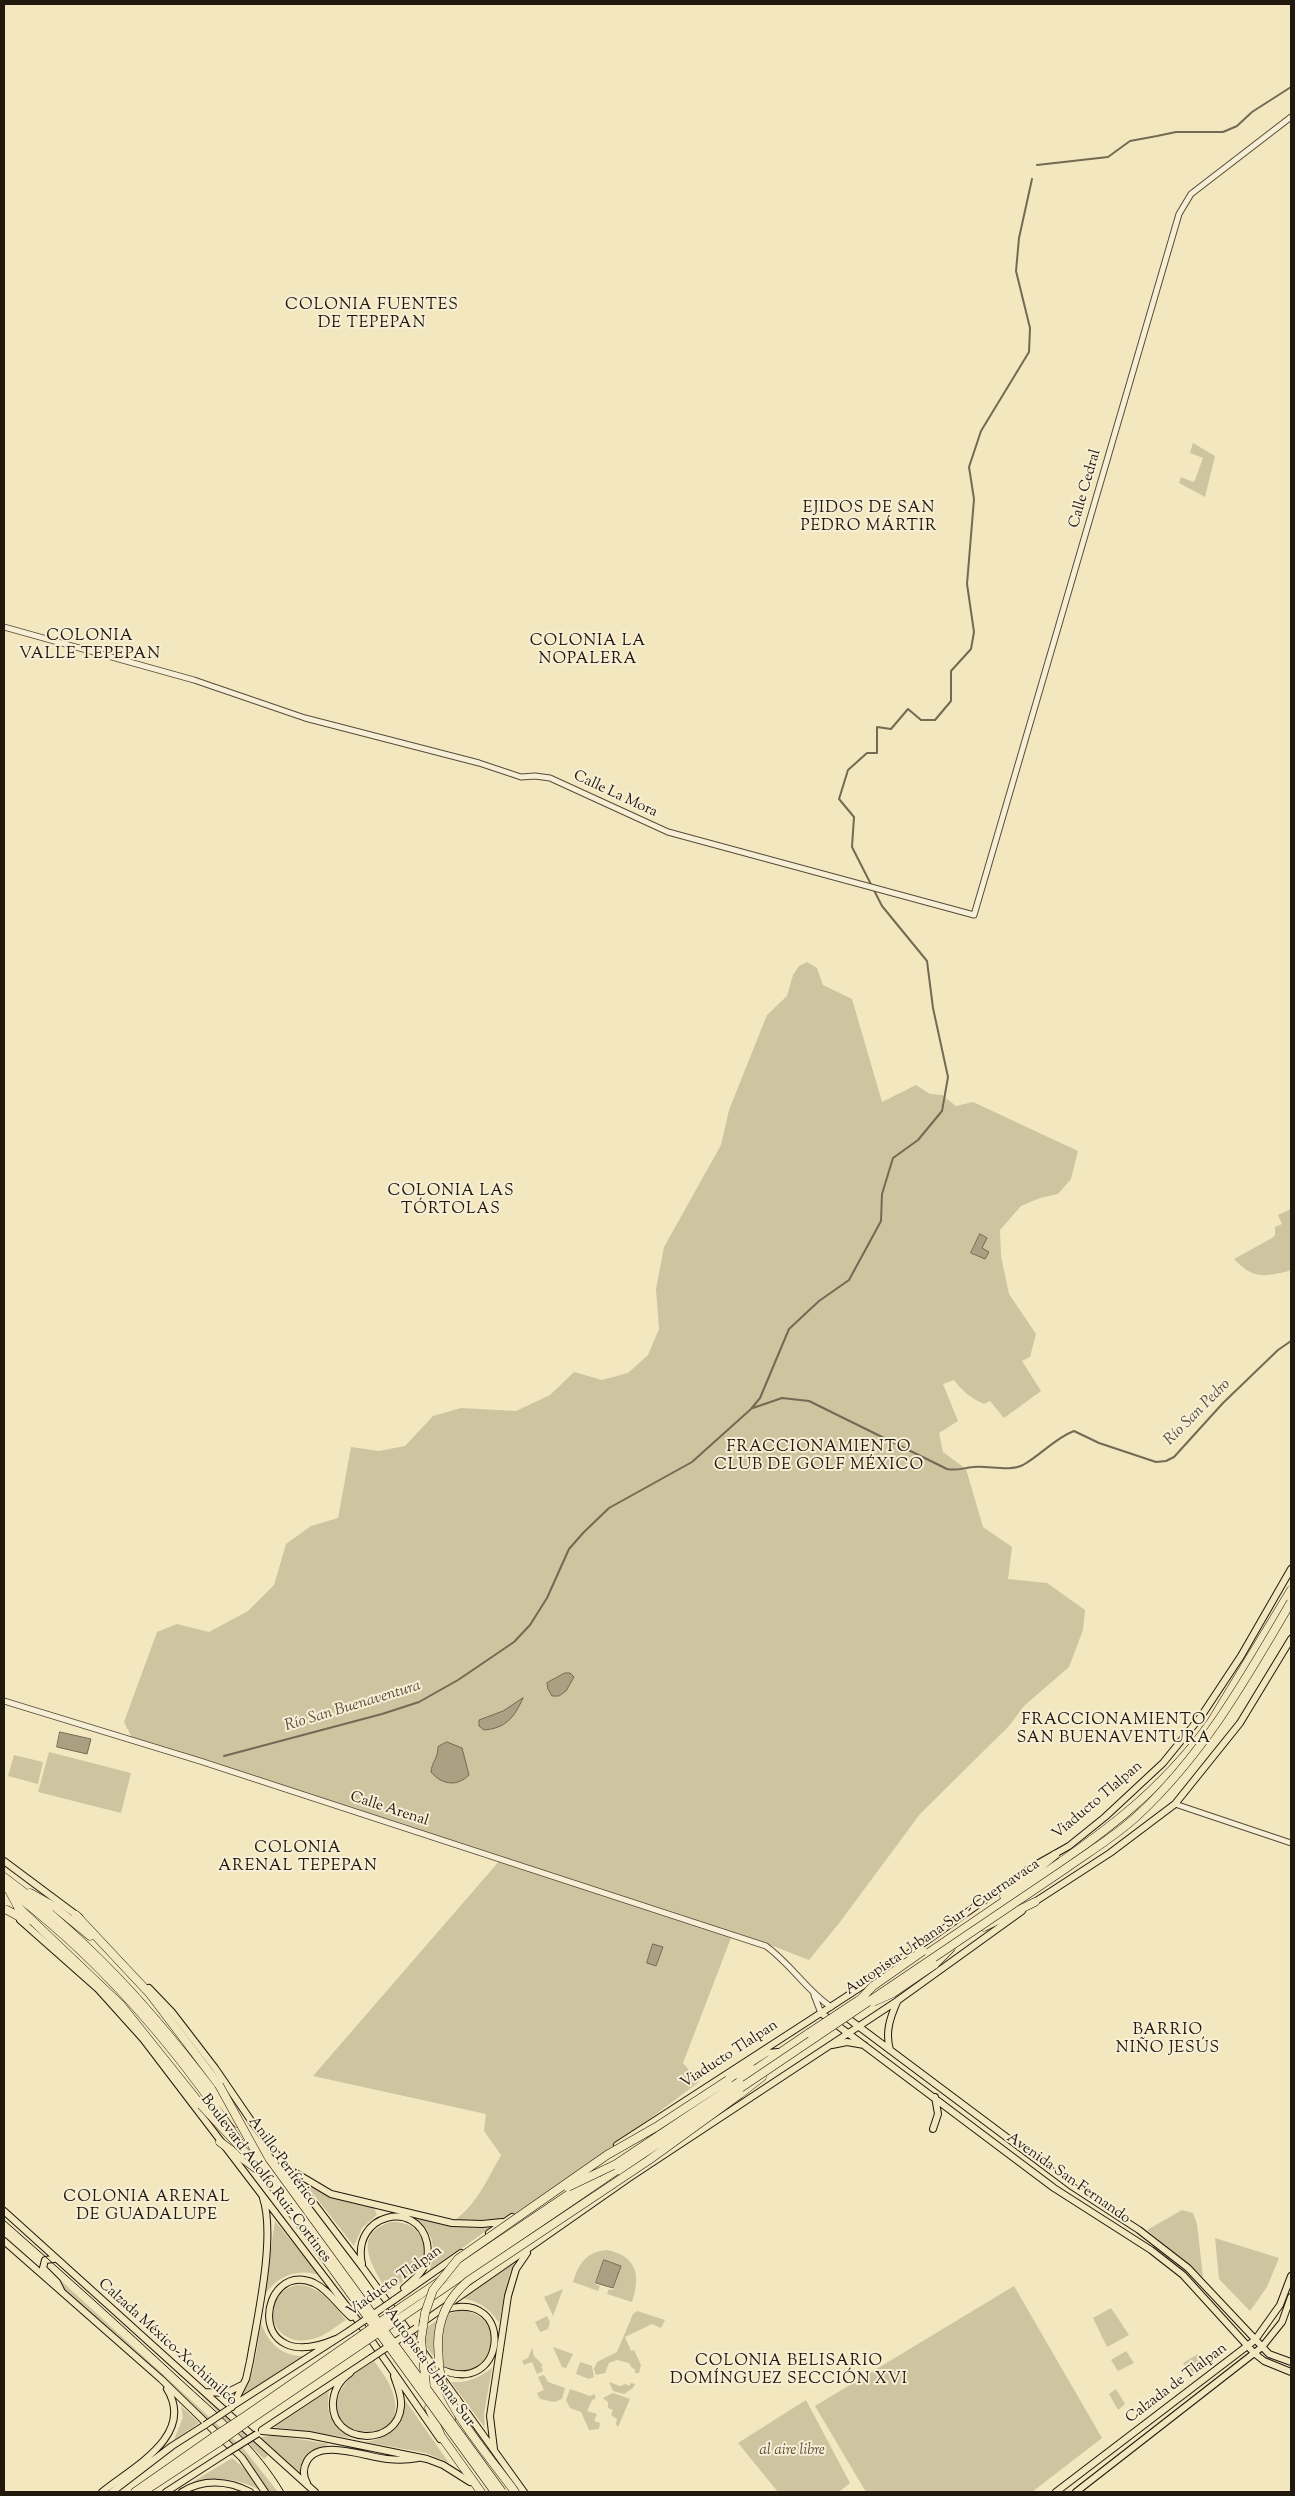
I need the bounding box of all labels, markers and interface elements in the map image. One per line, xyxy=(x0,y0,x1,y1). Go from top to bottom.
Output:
district label: COLONIA FUENTES DE TEPEPAN xyxy=(283,296,461,334)
street label: Calle Cedral xyxy=(1066,448,1106,530)
district label: EJIDOS DE SAN PEDRO MÁRTIR xyxy=(799,499,939,537)
district label: COLONIA VALLE TEPEPAN xyxy=(17,627,163,665)
district label: COLONIA LA NOPALERA xyxy=(528,632,648,670)
street label: Calle La Mora xyxy=(570,768,660,822)
district label: COLONIA LAS TÓRTOLAS xyxy=(386,1182,516,1220)
water label: Río San Pedro xyxy=(1161,1376,1235,1450)
district label: FRACCIONAMIENTO CLUB DE GOLF MÉXICO xyxy=(712,1438,926,1476)
water label: Río San Buenaventura xyxy=(283,1677,423,1737)
district label: FRACCIONAMIENTO SAN BUENAVENTURA xyxy=(1015,1711,1213,1749)
street label: Viaducto Tlalpan xyxy=(1049,1758,1147,1844)
street label: Calle Arenal xyxy=(347,1789,431,1831)
district label: COLONIA ARENAL TEPEPAN xyxy=(216,1839,380,1877)
street label: Autopista Urbana Sur - Cuernavaca xyxy=(842,1856,1044,2000)
street label: Viaducto Tlalpan xyxy=(678,2017,782,2093)
district label: BARRIO NIÑO JESÚS xyxy=(1115,2021,1221,2059)
street label: Boulevard Adolfo Ruiz Cortines xyxy=(196,2091,334,2267)
street label: Anillo Periférico xyxy=(243,2114,321,2210)
street label: Avenida San Fernando xyxy=(1003,2129,1133,2229)
district label: COLONIA ARENAL DE GUADALUPE xyxy=(62,2188,232,2226)
street label: Viaducto Tlalpan xyxy=(344,2242,446,2322)
street label: Calzada México-Xochimilco xyxy=(94,2276,240,2410)
street label: Autopista Urbana Sur xyxy=(380,2305,478,2431)
street label: Calzada de Tlalpan xyxy=(1123,2340,1231,2428)
district label: COLONIA BELISARIO DOMÍNGUEZ SECCIÓN XVI xyxy=(667,2352,911,2390)
park label: al aire libre xyxy=(759,2442,825,2460)

